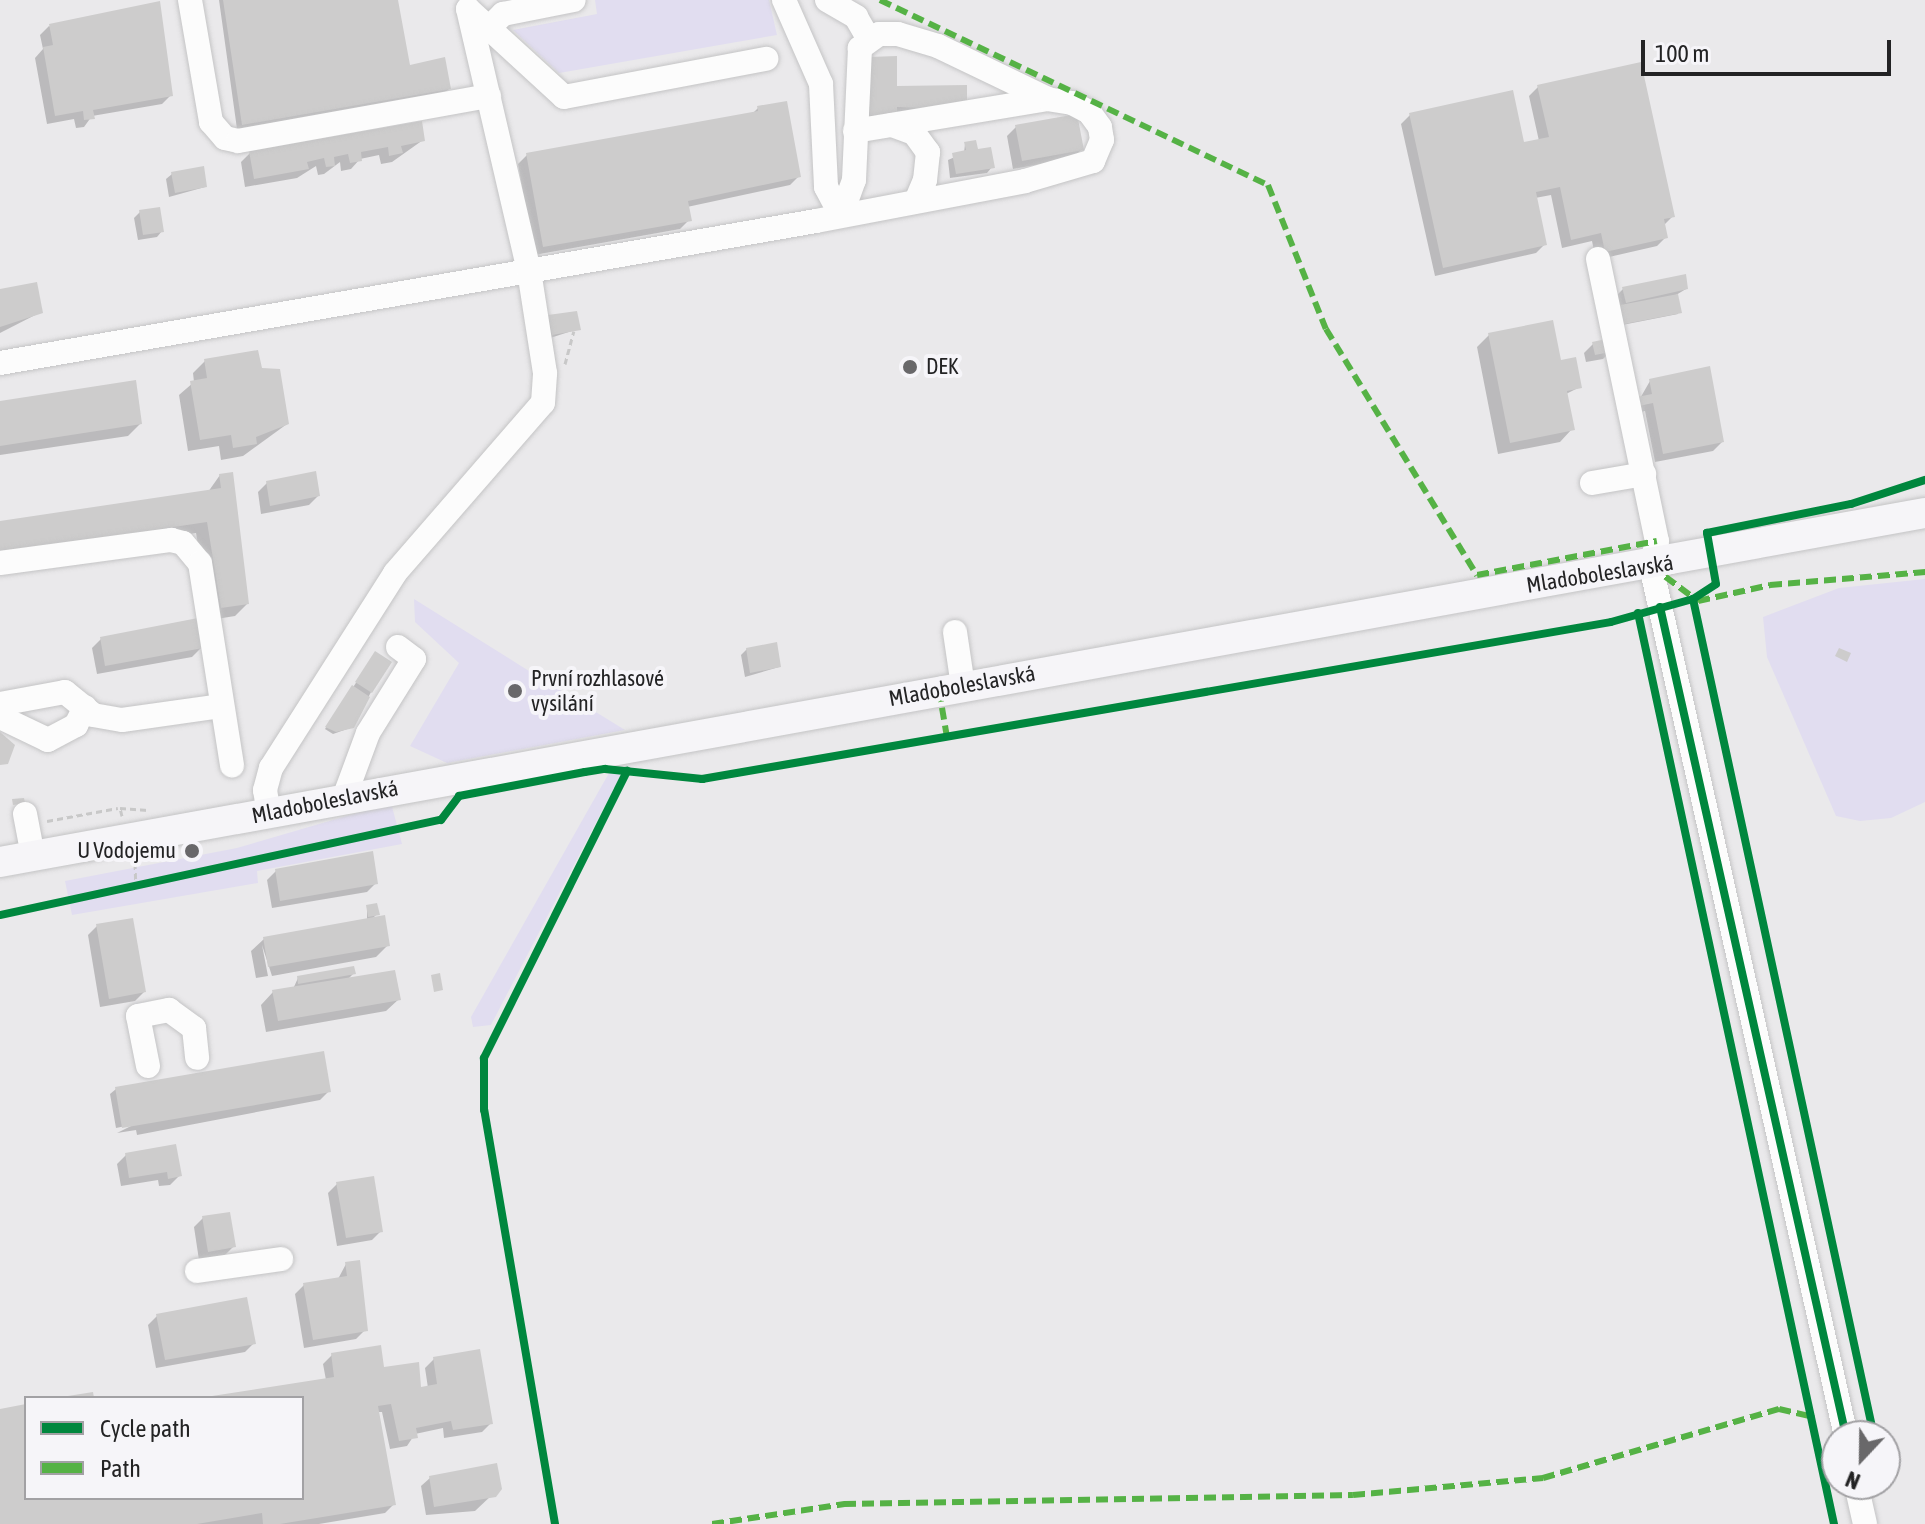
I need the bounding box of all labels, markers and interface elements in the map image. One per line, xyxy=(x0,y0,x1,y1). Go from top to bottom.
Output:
scale bar xyxy=(1645,24,1895,74)
text: 100 m xyxy=(1655,40,1709,67)
place label: DEK xyxy=(926,354,958,380)
marker: DEK xyxy=(901,358,919,376)
street label: Mladoboleslavská xyxy=(1525,549,1675,599)
street label: Mladoboleslavská xyxy=(887,660,1037,712)
place label: První rozhlasové vysilání xyxy=(531,665,664,716)
marker: První rozhlasové vysilání xyxy=(506,682,524,700)
street label: Mladoboleslavská xyxy=(250,775,400,829)
place label: U Vodojemu xyxy=(77,838,176,864)
marker: U Vodojemu xyxy=(183,842,201,860)
legend xyxy=(24,1396,304,1500)
text: Cycle path xyxy=(100,1415,191,1442)
north arrow xyxy=(1821,1420,1901,1500)
text: Path xyxy=(100,1455,141,1482)
text: N xyxy=(1842,1466,1864,1495)

